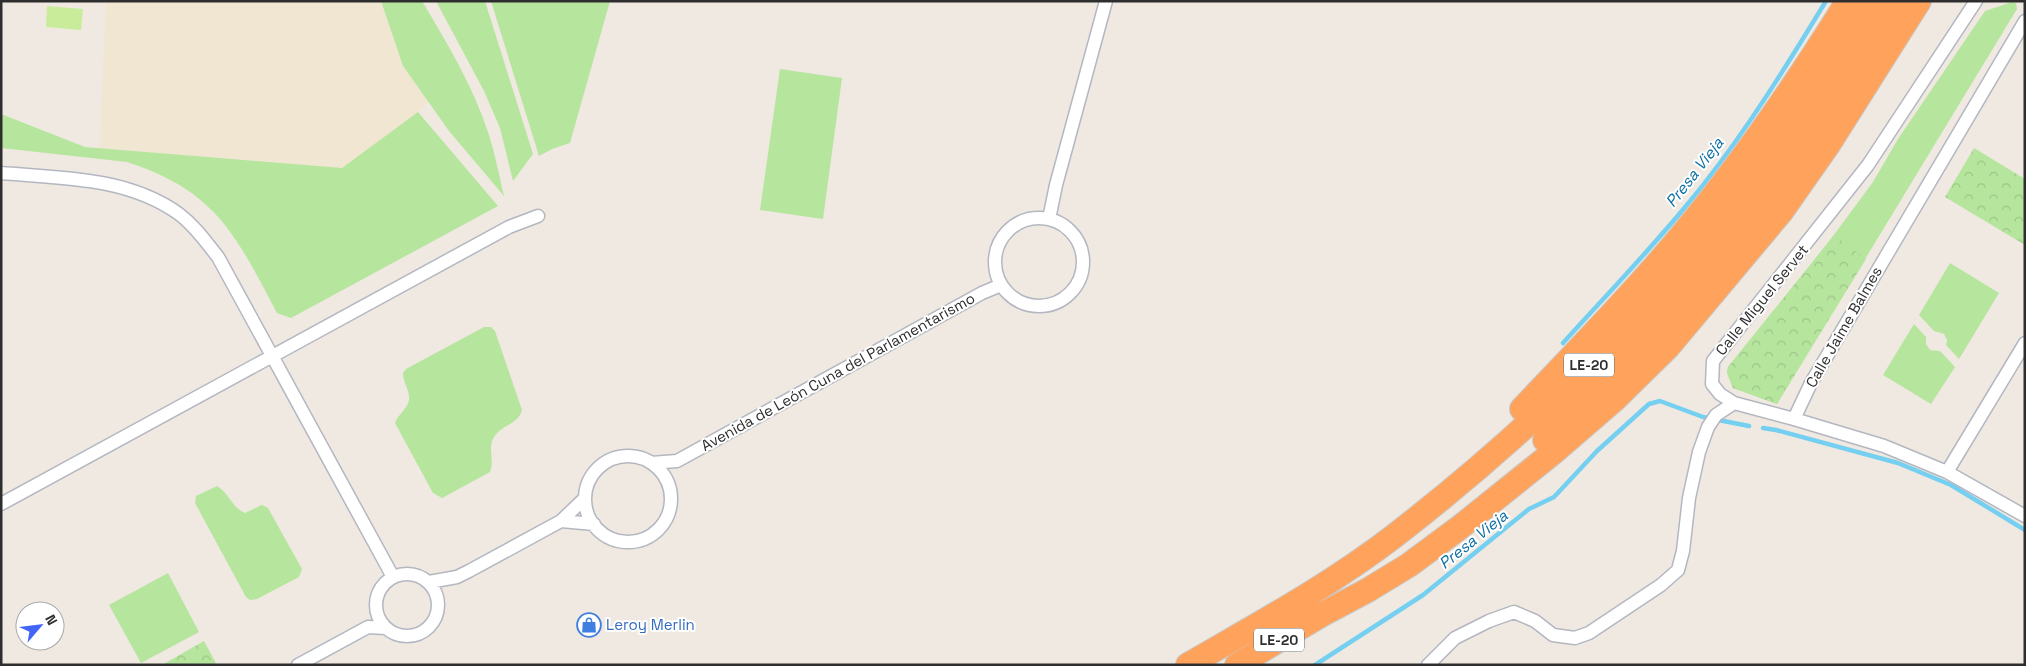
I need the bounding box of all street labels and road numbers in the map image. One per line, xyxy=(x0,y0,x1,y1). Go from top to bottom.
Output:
street label: Calle Miguel Servet xyxy=(1711,240,1812,359)
street label: Calle Jaime Balmes xyxy=(1801,263,1886,391)
street label: Avenida de León Cuna del Parlamentarismo xyxy=(697,288,978,455)
road number: LE-20 xyxy=(1564,354,1614,376)
road number: LE-20 xyxy=(1254,628,1304,652)

